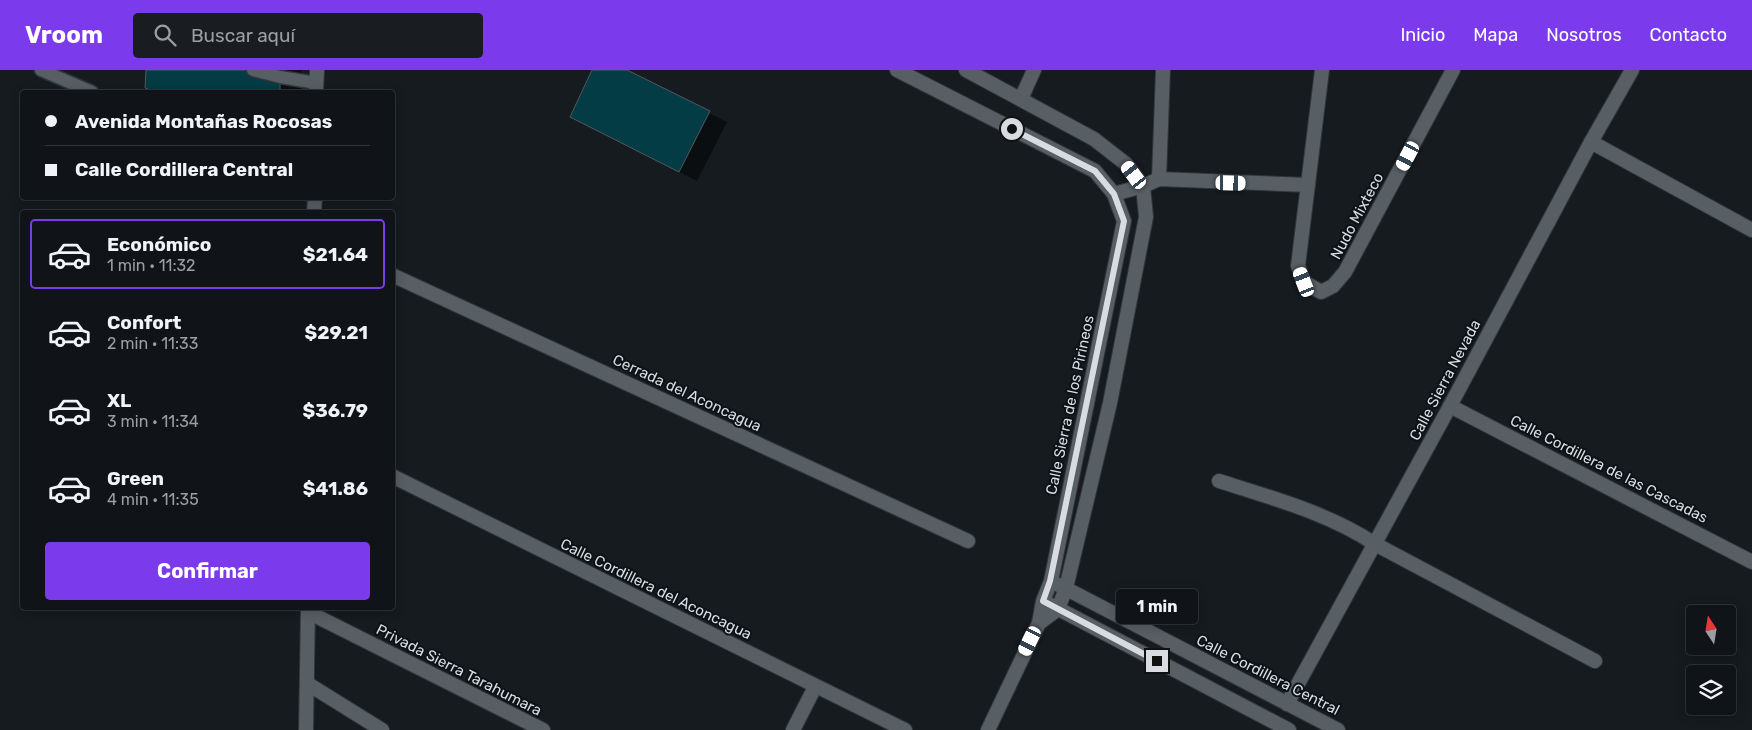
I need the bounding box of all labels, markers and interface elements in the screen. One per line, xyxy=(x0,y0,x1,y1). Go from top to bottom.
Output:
search box xyxy=(133,13,483,58)
text: Vroom xyxy=(25,21,103,49)
icon: search xyxy=(151,21,179,49)
text: Buscar aquí xyxy=(191,24,295,47)
text: Inicio xyxy=(1400,24,1445,46)
text: Mapa xyxy=(1473,24,1518,46)
text: Nosotros xyxy=(1546,24,1622,46)
text: Contacto xyxy=(1650,24,1727,46)
text: Avenida Montañas Rocosas xyxy=(75,110,332,133)
route start xyxy=(1001,118,1023,140)
car xyxy=(1394,139,1421,173)
text: Calle Cordillera Central xyxy=(75,158,293,181)
car xyxy=(1118,159,1149,191)
street label: Nudo Mixteco xyxy=(1327,170,1387,262)
car xyxy=(1215,175,1246,191)
icon: car xyxy=(47,232,92,277)
text: Económico xyxy=(107,233,211,256)
text: $21.64 xyxy=(303,243,368,266)
text: 1 min · 11:32 xyxy=(107,256,195,275)
car xyxy=(1291,265,1316,299)
icon: car xyxy=(47,310,92,355)
text: Confort xyxy=(107,311,181,334)
street label: Calle Sierra de los Pirineos xyxy=(1042,313,1098,496)
street label: Calle Sierra Nevada xyxy=(1406,316,1484,444)
text: $29.21 xyxy=(305,321,368,344)
text: 2 min · 11:33 xyxy=(107,334,198,353)
street label: Cerrada del Aconcagua xyxy=(610,351,764,435)
icon: car xyxy=(47,388,92,433)
text: XL xyxy=(107,389,131,412)
text: $36.79 xyxy=(303,399,368,422)
street label: Calle Cordillera de las Cascadas xyxy=(1507,411,1711,527)
text: 3 min · 11:34 xyxy=(107,412,199,431)
icon: car xyxy=(47,466,92,511)
text: Green xyxy=(107,467,164,490)
text: $41.86 xyxy=(303,477,368,500)
text: 4 min · 11:35 xyxy=(107,490,199,509)
street label: Calle Cordillera del Aconcagua xyxy=(557,535,755,643)
button: Confirmar xyxy=(45,542,370,600)
callout: 1 min xyxy=(1116,588,1198,624)
text: 1 min xyxy=(1137,597,1177,616)
north arrow xyxy=(1686,605,1736,655)
map controls xyxy=(1686,605,1736,715)
street label: Privada Sierra Tarahumara xyxy=(373,620,545,720)
car xyxy=(1016,624,1043,658)
street label: Calle Cordillera Central xyxy=(1193,631,1343,719)
route end xyxy=(1146,650,1168,672)
button: layers xyxy=(1686,665,1736,715)

